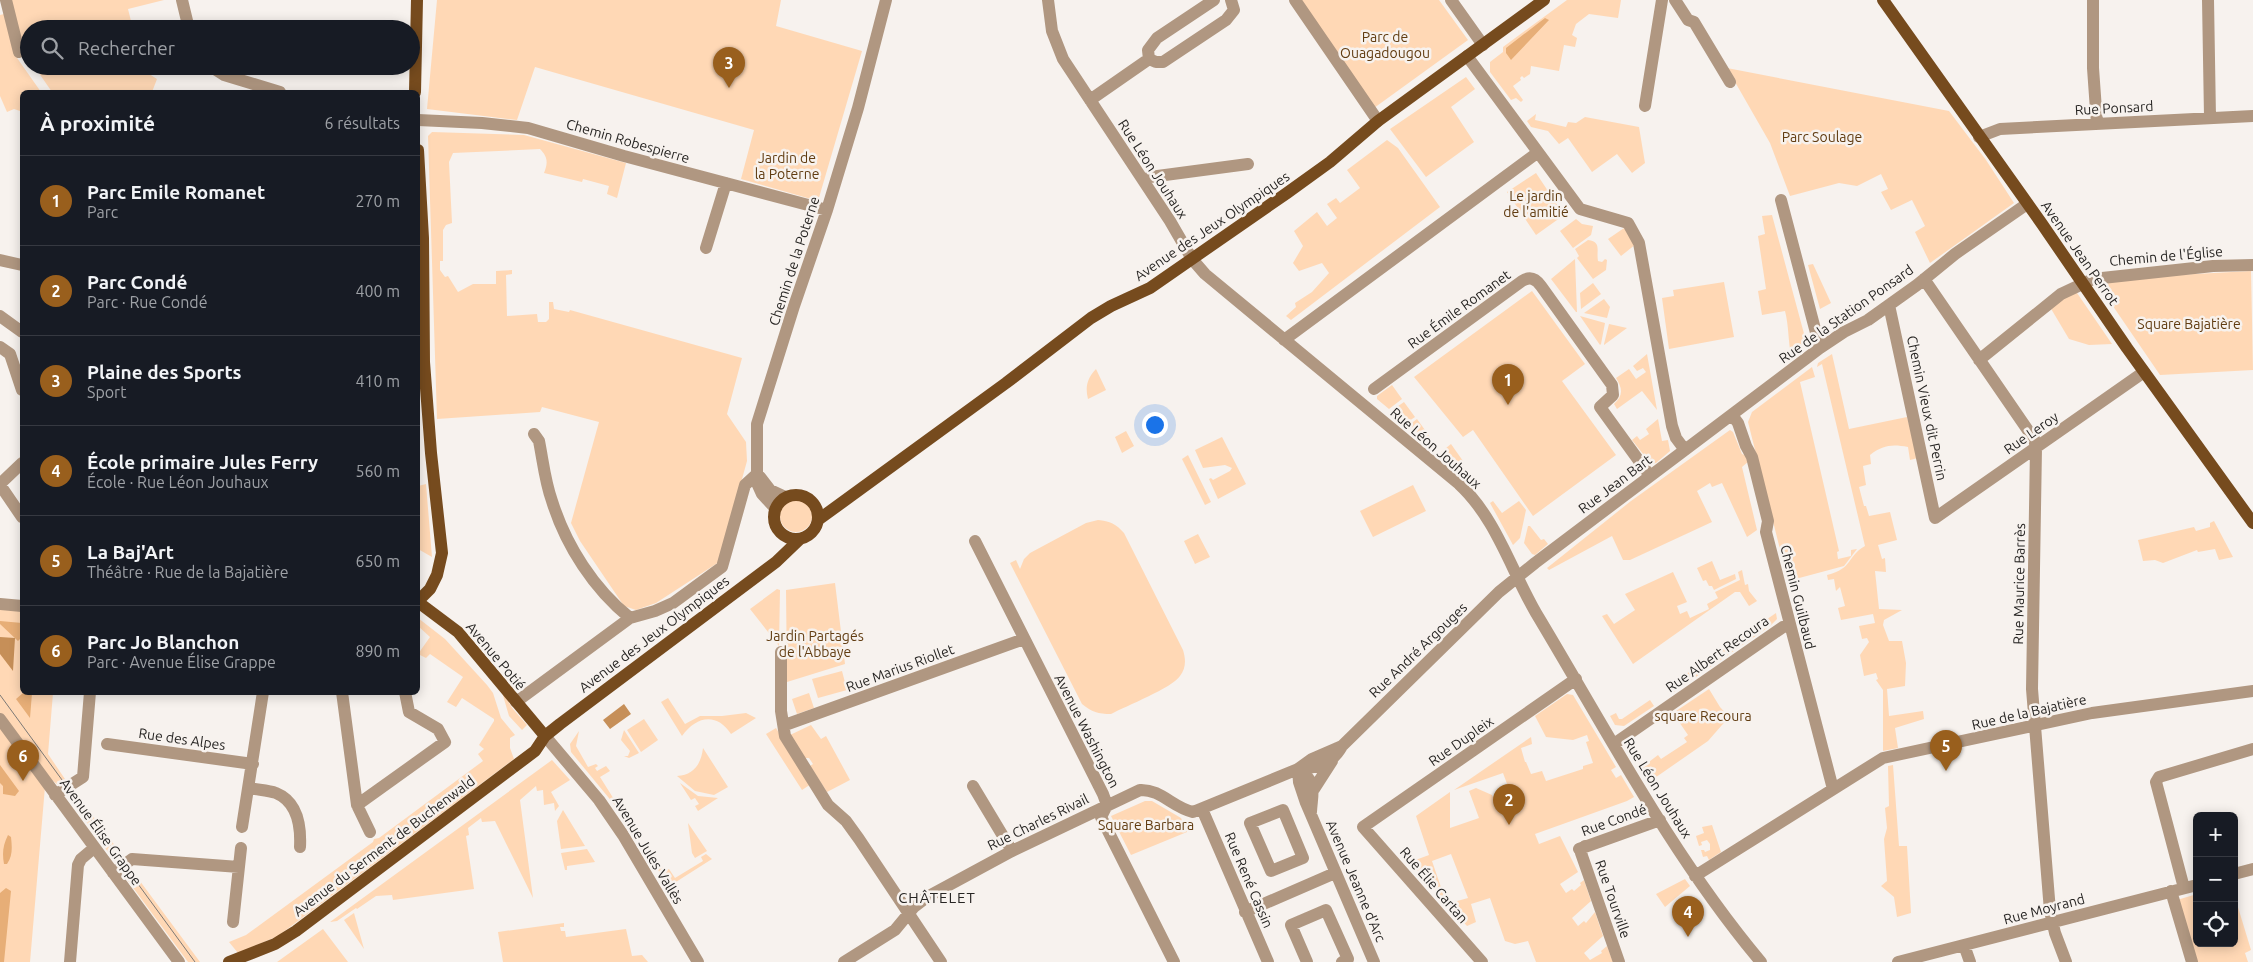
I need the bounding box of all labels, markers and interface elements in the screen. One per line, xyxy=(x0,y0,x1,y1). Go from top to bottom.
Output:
search box xyxy=(20,20,420,75)
park label: Parc de Ouagadougou xyxy=(1340,29,1430,61)
icon: search xyxy=(38,34,66,62)
text: Rechercher xyxy=(78,37,175,59)
pin: 3 xyxy=(713,47,745,88)
street label: Rue Ponsard xyxy=(2074,98,2154,118)
text: À proximité xyxy=(40,111,155,135)
text: 6 résultats xyxy=(324,114,400,132)
street label: Chemin Robespierre xyxy=(565,116,691,166)
street label: Rue Léon Jouhaux xyxy=(1115,116,1191,222)
park label: Parc Soulage xyxy=(1782,129,1862,145)
park label: Jardin de la Poterne xyxy=(755,150,819,182)
street label: Avenue des Jeux Olympiques xyxy=(1132,168,1292,284)
text: Parc Emile Romanet xyxy=(87,181,265,203)
park label: Le jardin de l'amitié xyxy=(1503,188,1569,220)
text: 1 xyxy=(51,192,61,210)
text: 270 m xyxy=(355,192,400,210)
street label: Chemin de la Poterne xyxy=(766,194,822,328)
street label: Avenue Jean Perrot xyxy=(2038,198,2122,309)
text: Parc xyxy=(87,203,118,221)
street label: Chemin de l'Église xyxy=(2109,242,2223,269)
street label: Rue de la Station Ponsard xyxy=(1776,261,1916,367)
street label: Rue Émile Romanet xyxy=(1404,265,1514,352)
text: Parc Condé xyxy=(87,271,187,293)
text: 2 xyxy=(51,282,61,300)
text: 400 m xyxy=(355,282,400,300)
text: Parc · Rue Condé xyxy=(87,293,207,311)
park label: Square Bajatière xyxy=(2137,316,2241,332)
street label: Chemin Vieux dit Perrin xyxy=(1904,334,1950,482)
text: Plaine des Sports xyxy=(87,361,242,383)
pin: 1 xyxy=(1492,364,1524,405)
text: 3 xyxy=(51,372,61,390)
text: 410 m xyxy=(355,372,400,390)
text: Sport xyxy=(87,383,126,401)
street label: Rue Léon Jouhaux xyxy=(1387,404,1485,492)
street label: Rue Leroy xyxy=(2001,408,2061,458)
your location xyxy=(1142,412,1168,438)
text: École primaire Jules Ferry xyxy=(87,451,318,473)
street label: Rue Jean Bart xyxy=(1575,451,1655,517)
text: 4 xyxy=(51,462,61,480)
text: 560 m xyxy=(355,462,400,480)
text: École · Rue Léon Jouhaux xyxy=(87,473,269,491)
street label: Rue Maurice Barrès xyxy=(2010,523,2028,645)
text: La Baj'Art xyxy=(87,541,174,563)
street label: Chemin Guilbaud xyxy=(1777,543,1819,651)
text: 5 xyxy=(51,552,61,570)
text: 650 m xyxy=(355,552,400,570)
text: Théâtre · Rue de la Bajatière xyxy=(87,563,288,581)
street label: Avenue des Jeux Olympiques xyxy=(576,572,732,696)
street label: Rue André Argouges xyxy=(1366,599,1470,701)
street label: Rue Albert Recoura xyxy=(1662,612,1772,696)
street label: Avenue Potié xyxy=(463,619,529,693)
park label: Jardin Partagés de l'Abbaye xyxy=(766,628,864,660)
text: Parc Jo Blanchon xyxy=(87,631,239,653)
street label: Rue Marius Riollet xyxy=(844,641,957,695)
text: 6 xyxy=(51,642,61,660)
text: 890 m xyxy=(355,642,400,660)
text: Parc · Avenue Élise Grappe xyxy=(87,653,276,671)
street label: Avenue Washington xyxy=(1051,671,1123,791)
street label: Rue de la Bajatière xyxy=(1970,691,2088,733)
park label: square Recoura xyxy=(1654,708,1752,724)
street label: Rue Dupleix xyxy=(1425,713,1497,769)
street label: Rue des Alpes xyxy=(138,725,226,753)
pin: 5 xyxy=(1930,730,1962,771)
street label: Rue Léon Jouhaux xyxy=(1621,735,1695,841)
pin: 6 xyxy=(7,740,39,781)
street label: Avenue du Serment de Buchenwald xyxy=(290,773,478,919)
street label: Avenue Élise Grappe xyxy=(57,775,146,889)
pin: 2 xyxy=(1493,784,1525,825)
street label: Rue Charles Rivail xyxy=(985,790,1092,853)
street label: Avenue Jules Vallès xyxy=(609,793,687,907)
street label: Rue Condé xyxy=(1579,801,1649,839)
map controls xyxy=(2193,812,2238,947)
button: + xyxy=(2193,812,2238,857)
park label: Square Barbara xyxy=(1098,817,1194,833)
street label: Avenue Jeanne d'Arc xyxy=(1323,818,1389,945)
street label: Rue René Cassin xyxy=(1222,830,1276,930)
street label: Rue Élie Cartan xyxy=(1397,843,1472,926)
button: − xyxy=(2193,857,2238,902)
street label: Rue Tourville xyxy=(1592,858,1634,940)
district label: CHÂTELET xyxy=(898,889,976,906)
street label: Rue Moyrand xyxy=(2002,890,2086,928)
pin: 4 xyxy=(1672,896,1704,937)
button: locate xyxy=(2193,902,2238,947)

